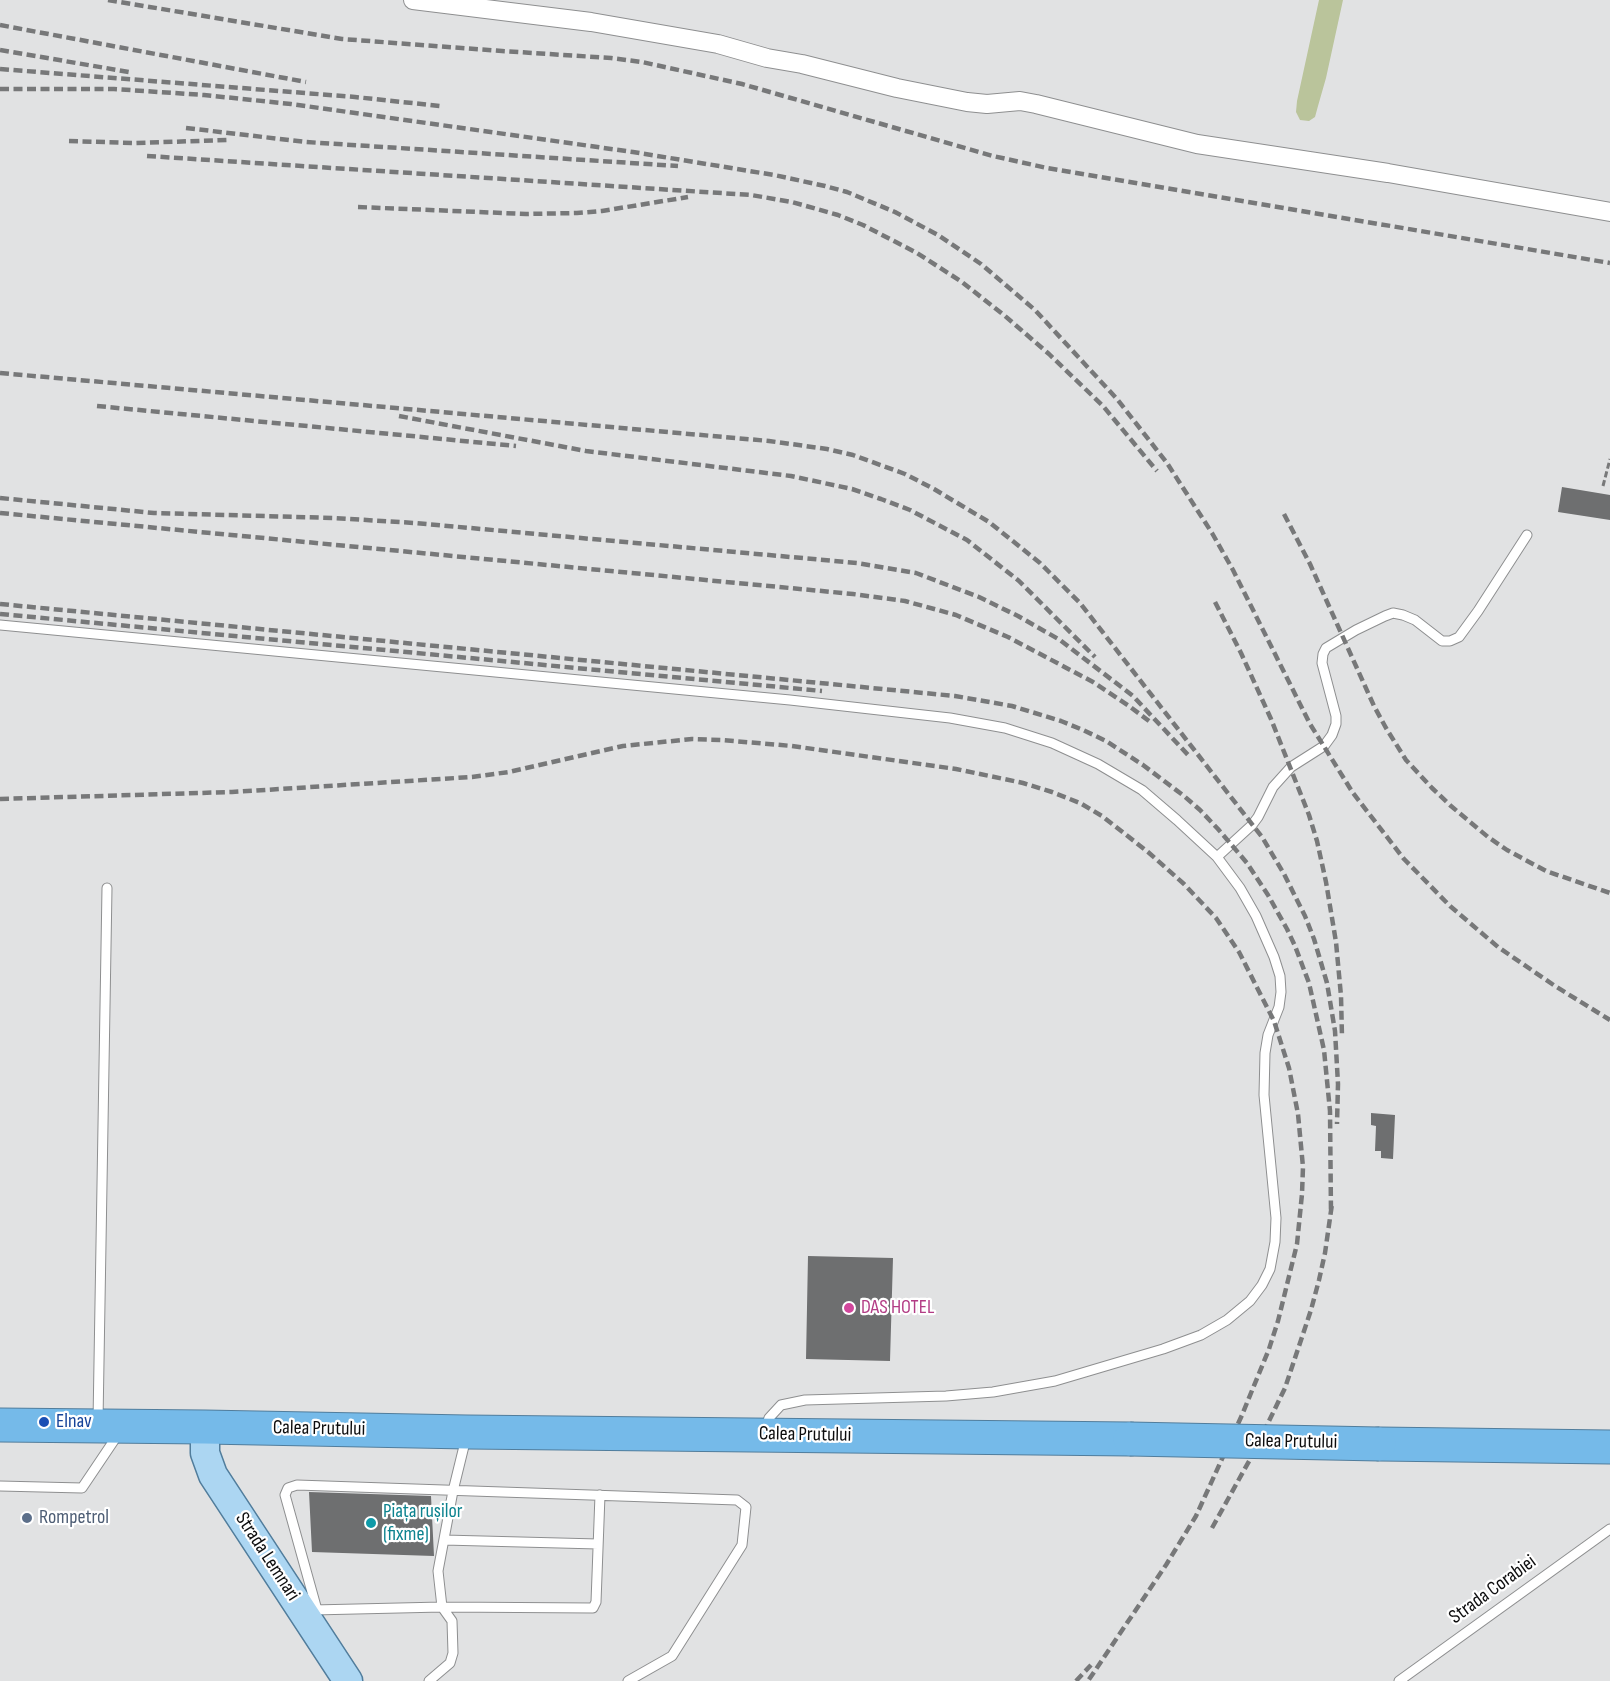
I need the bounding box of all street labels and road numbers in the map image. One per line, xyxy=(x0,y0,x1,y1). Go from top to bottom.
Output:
street label: Calea Prutului xyxy=(273,1416,365,1442)
street label: Calea Prutului xyxy=(759,1422,851,1448)
street label: Calea Prutului xyxy=(1245,1429,1337,1455)
street label: Strada Lemnari xyxy=(229,1508,305,1606)
street label: Strada Corabiei xyxy=(1445,1550,1541,1630)

